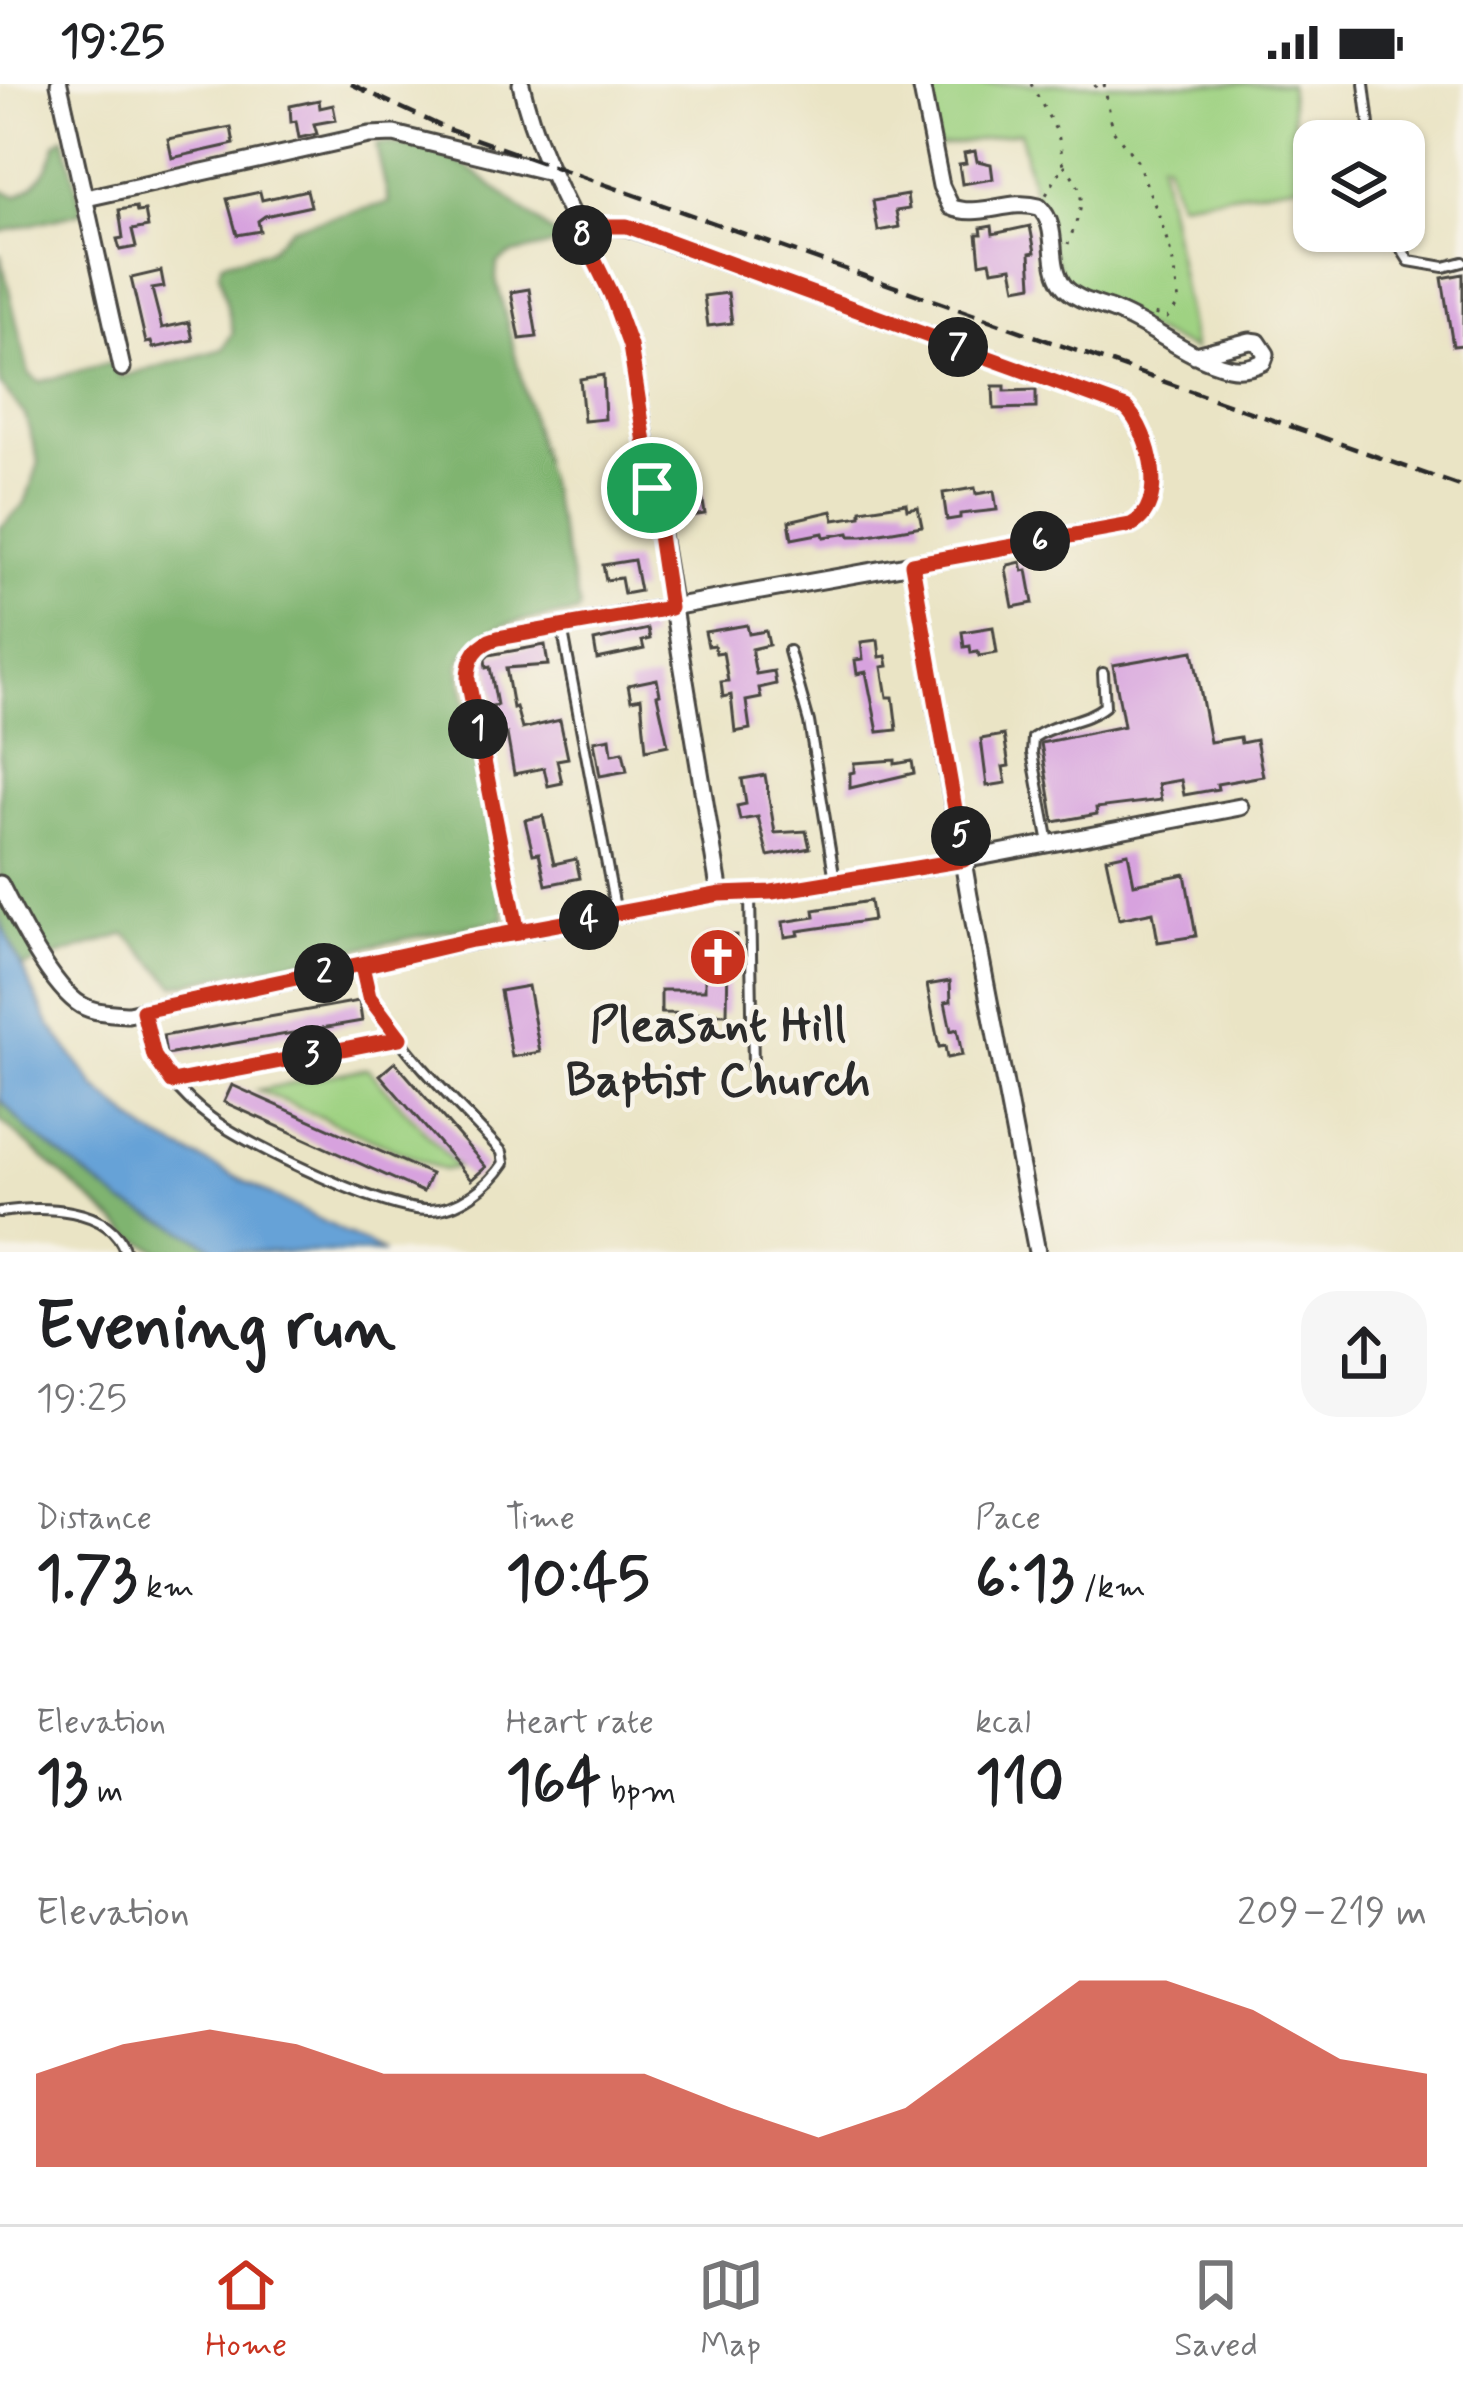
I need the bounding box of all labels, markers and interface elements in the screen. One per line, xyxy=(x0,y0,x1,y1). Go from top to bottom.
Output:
text: 19:25 xyxy=(60,13,165,72)
map controls xyxy=(1293,120,1425,252)
button: layers xyxy=(1293,120,1425,252)
pin: 8 xyxy=(552,205,612,265)
text: 8 xyxy=(573,213,591,257)
pin: 7 xyxy=(928,317,988,377)
text: 7 xyxy=(948,325,968,369)
pin xyxy=(601,437,703,539)
icon: arrive xyxy=(619,455,685,521)
pin: 6 xyxy=(1010,511,1070,571)
text: 6 xyxy=(1032,519,1048,563)
pin: 1 xyxy=(448,699,508,759)
text: 1 xyxy=(471,707,485,751)
pin: 5 xyxy=(931,806,991,866)
text: 5 xyxy=(951,814,971,858)
pin: 4 xyxy=(559,890,619,950)
text: 4 xyxy=(579,898,599,942)
church icon: Pleasant Hill Baptist Church xyxy=(687,926,749,988)
pin: 2 xyxy=(294,943,354,1003)
text: 2 xyxy=(316,951,332,995)
place label: Pleasant Hill Baptist Church xyxy=(566,995,871,1113)
pin: 3 xyxy=(282,1025,342,1085)
text: 3 xyxy=(305,1033,319,1077)
text: Evening run xyxy=(36,1286,396,1372)
button: share xyxy=(1301,1291,1427,1417)
text: 19:25 xyxy=(36,1374,127,1425)
text: Distance xyxy=(36,1497,152,1541)
text: Time xyxy=(506,1497,575,1541)
text: Pace xyxy=(975,1497,1041,1541)
text: 1.73 xyxy=(36,1541,137,1620)
text: 10:45 xyxy=(506,1541,650,1620)
text: 6:13 xyxy=(975,1541,1074,1620)
text: km xyxy=(137,1566,194,1610)
text: /km xyxy=(1074,1566,1146,1610)
text: Elevation xyxy=(36,1701,166,1745)
text: Heart rate xyxy=(506,1701,654,1745)
text: kcal xyxy=(975,1701,1031,1745)
text: 13 xyxy=(36,1745,88,1824)
text: 164 xyxy=(506,1745,601,1824)
text: 110 xyxy=(975,1745,1064,1824)
text: m xyxy=(88,1770,123,1814)
text: bpm xyxy=(601,1770,676,1814)
text: Elevation xyxy=(36,1888,190,1939)
text: 209–219 m xyxy=(1237,1888,1427,1939)
tab: Home xyxy=(205,2252,287,2368)
tab: Map xyxy=(698,2252,764,2368)
tab: Saved xyxy=(1174,2252,1258,2368)

